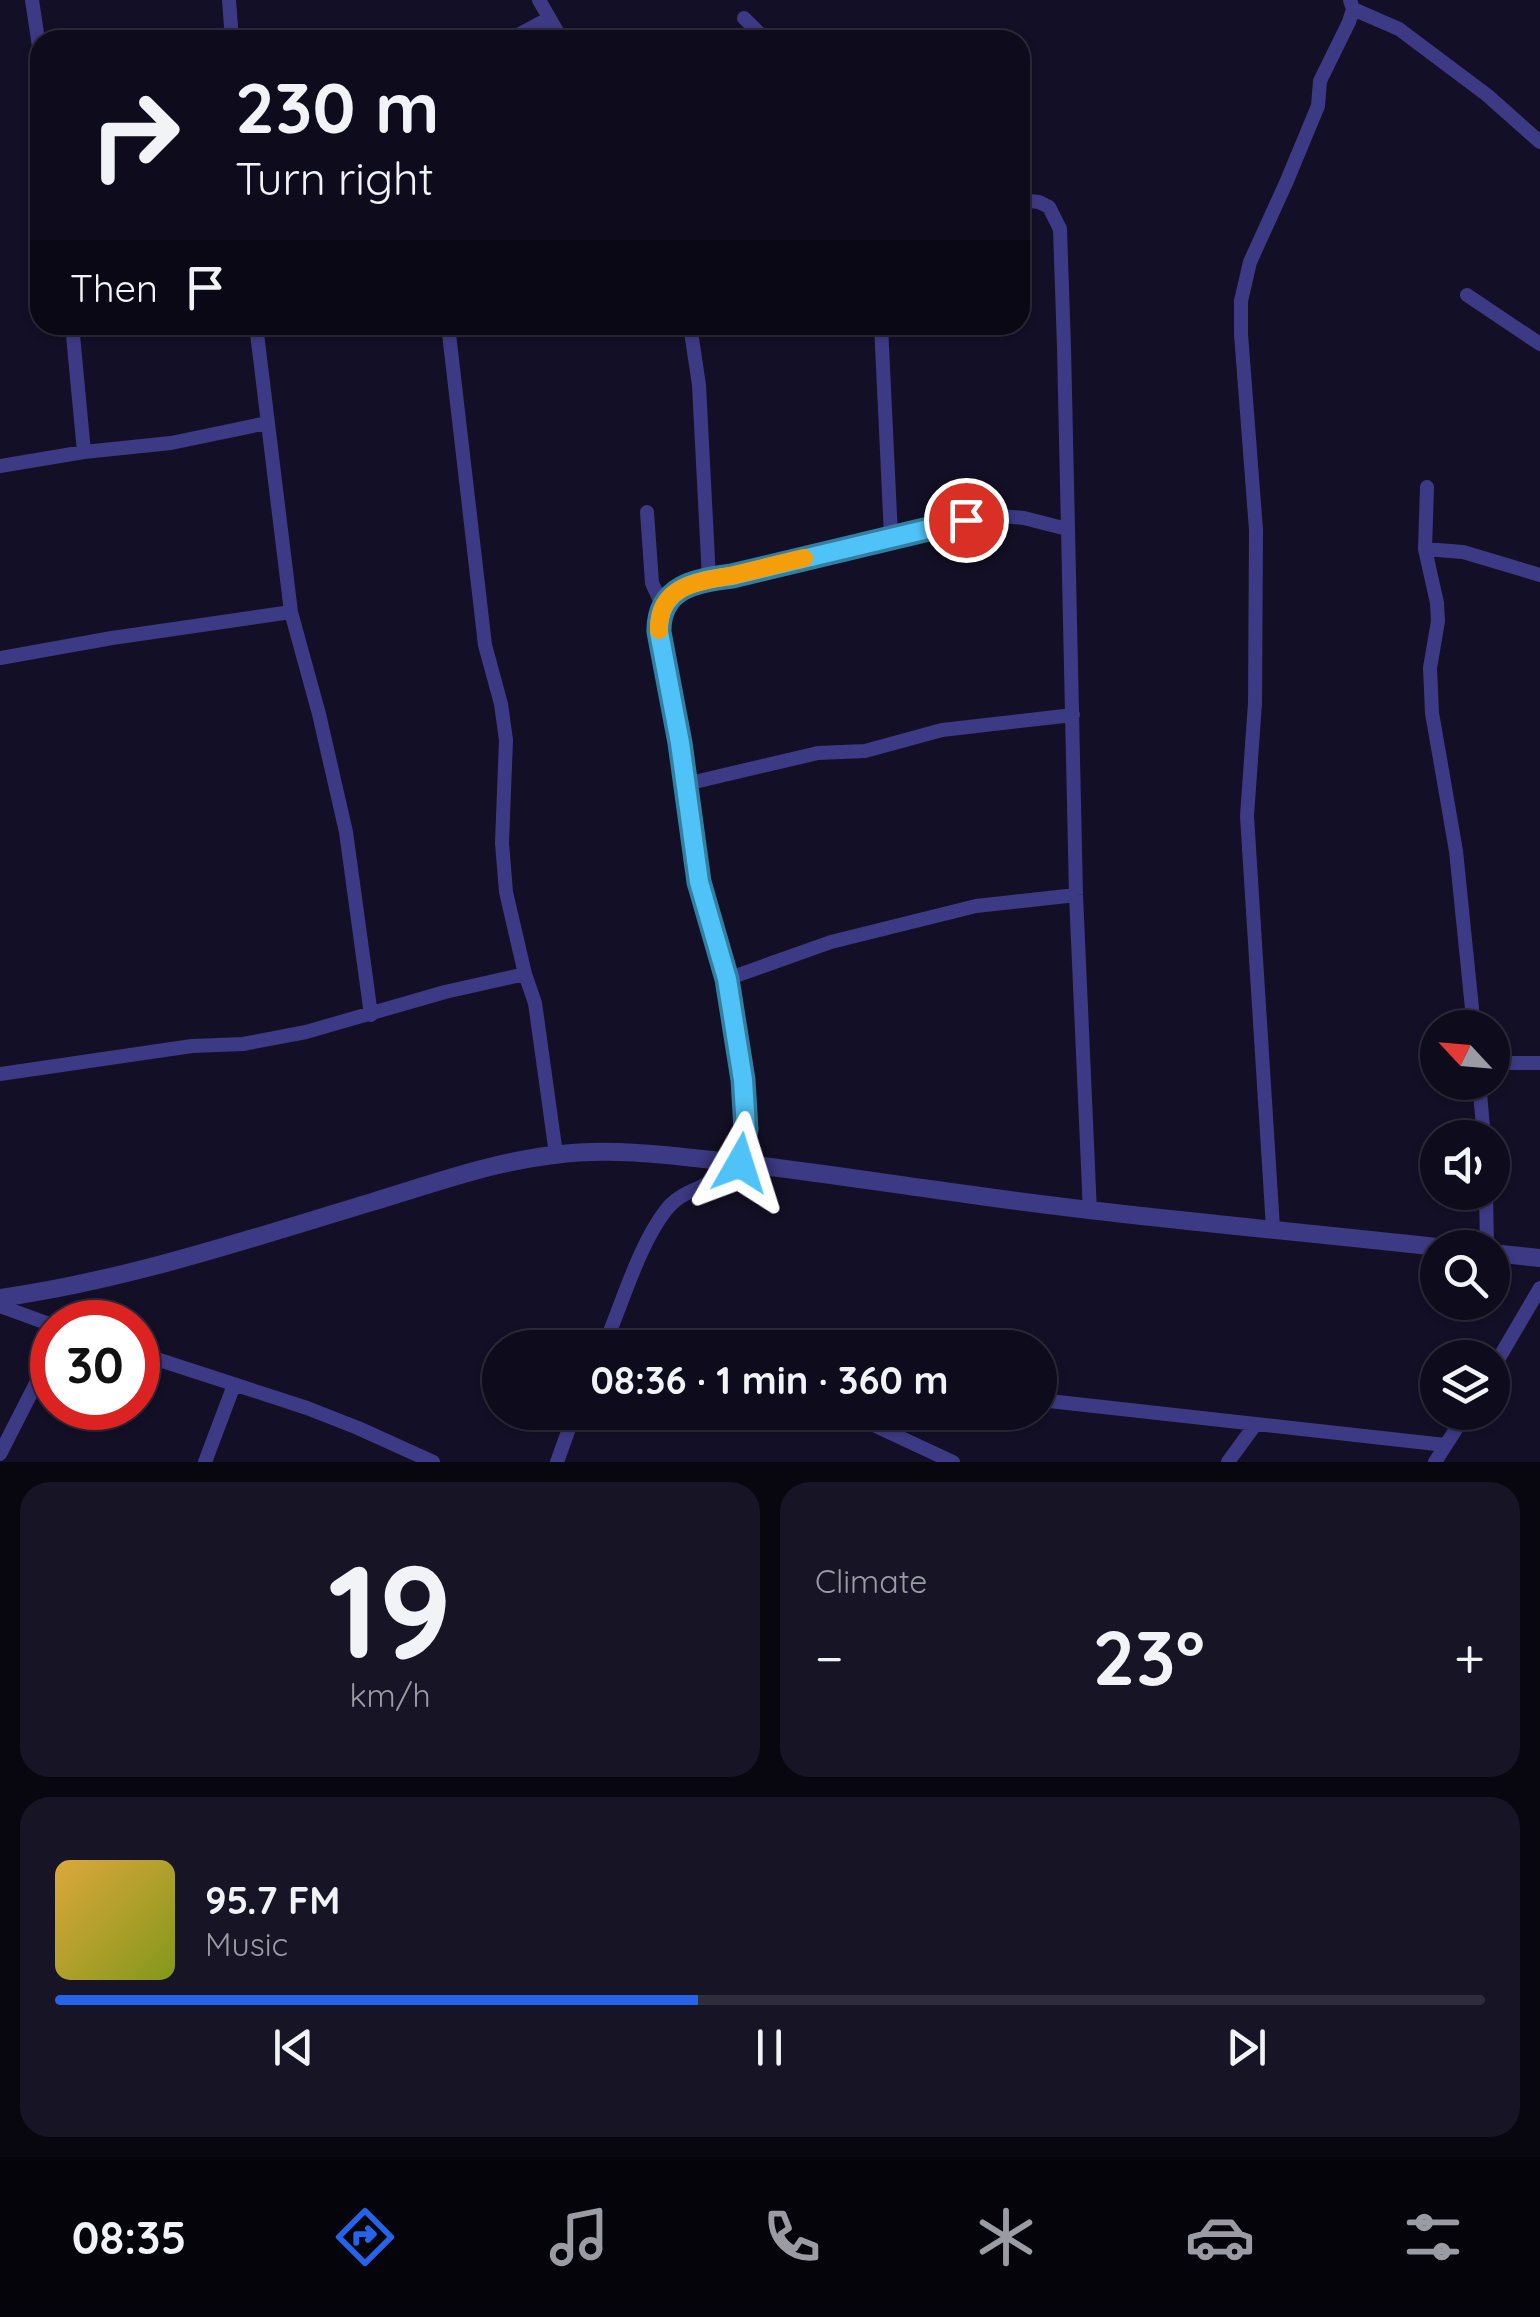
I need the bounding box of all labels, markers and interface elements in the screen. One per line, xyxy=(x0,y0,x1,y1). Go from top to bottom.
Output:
text: 230 m xyxy=(235,63,440,151)
icon: right xyxy=(70,70,200,200)
text: Turn right xyxy=(235,150,434,206)
icon: arrive xyxy=(178,260,233,315)
text: Then xyxy=(70,264,158,312)
pin xyxy=(924,478,1009,563)
icon: arrive xyxy=(939,493,994,548)
north arrow xyxy=(1420,1010,1510,1100)
map controls xyxy=(1420,1010,1510,1430)
position arrow xyxy=(688,1111,792,1215)
button: sound xyxy=(1420,1120,1510,1210)
button: search xyxy=(1420,1230,1510,1320)
speed limit sign: 30 xyxy=(30,1300,160,1430)
button: layers xyxy=(1420,1340,1510,1430)
text: 08:36 · 1 min · 360 m xyxy=(591,1356,948,1404)
text: 19 xyxy=(328,1528,452,1691)
text: Climate xyxy=(815,1561,927,1601)
text: 23° xyxy=(1093,1610,1205,1704)
text: − xyxy=(815,1623,844,1692)
text: + xyxy=(1454,1623,1485,1692)
text: km/h xyxy=(349,1675,431,1715)
text: 95.7 FM xyxy=(205,1876,340,1924)
text: Music xyxy=(205,1924,288,1964)
icon: previous xyxy=(266,2020,321,2075)
icon: pause xyxy=(742,2020,797,2075)
icon: next xyxy=(1219,2020,1274,2075)
icon: directions xyxy=(330,2202,400,2272)
icon: music xyxy=(544,2202,614,2272)
icon: phone xyxy=(757,2202,827,2272)
icon: climate xyxy=(971,2202,1041,2272)
icon: car xyxy=(1185,2202,1255,2272)
icon: filters xyxy=(1398,2202,1468,2272)
text: 08:35 xyxy=(72,2209,186,2265)

